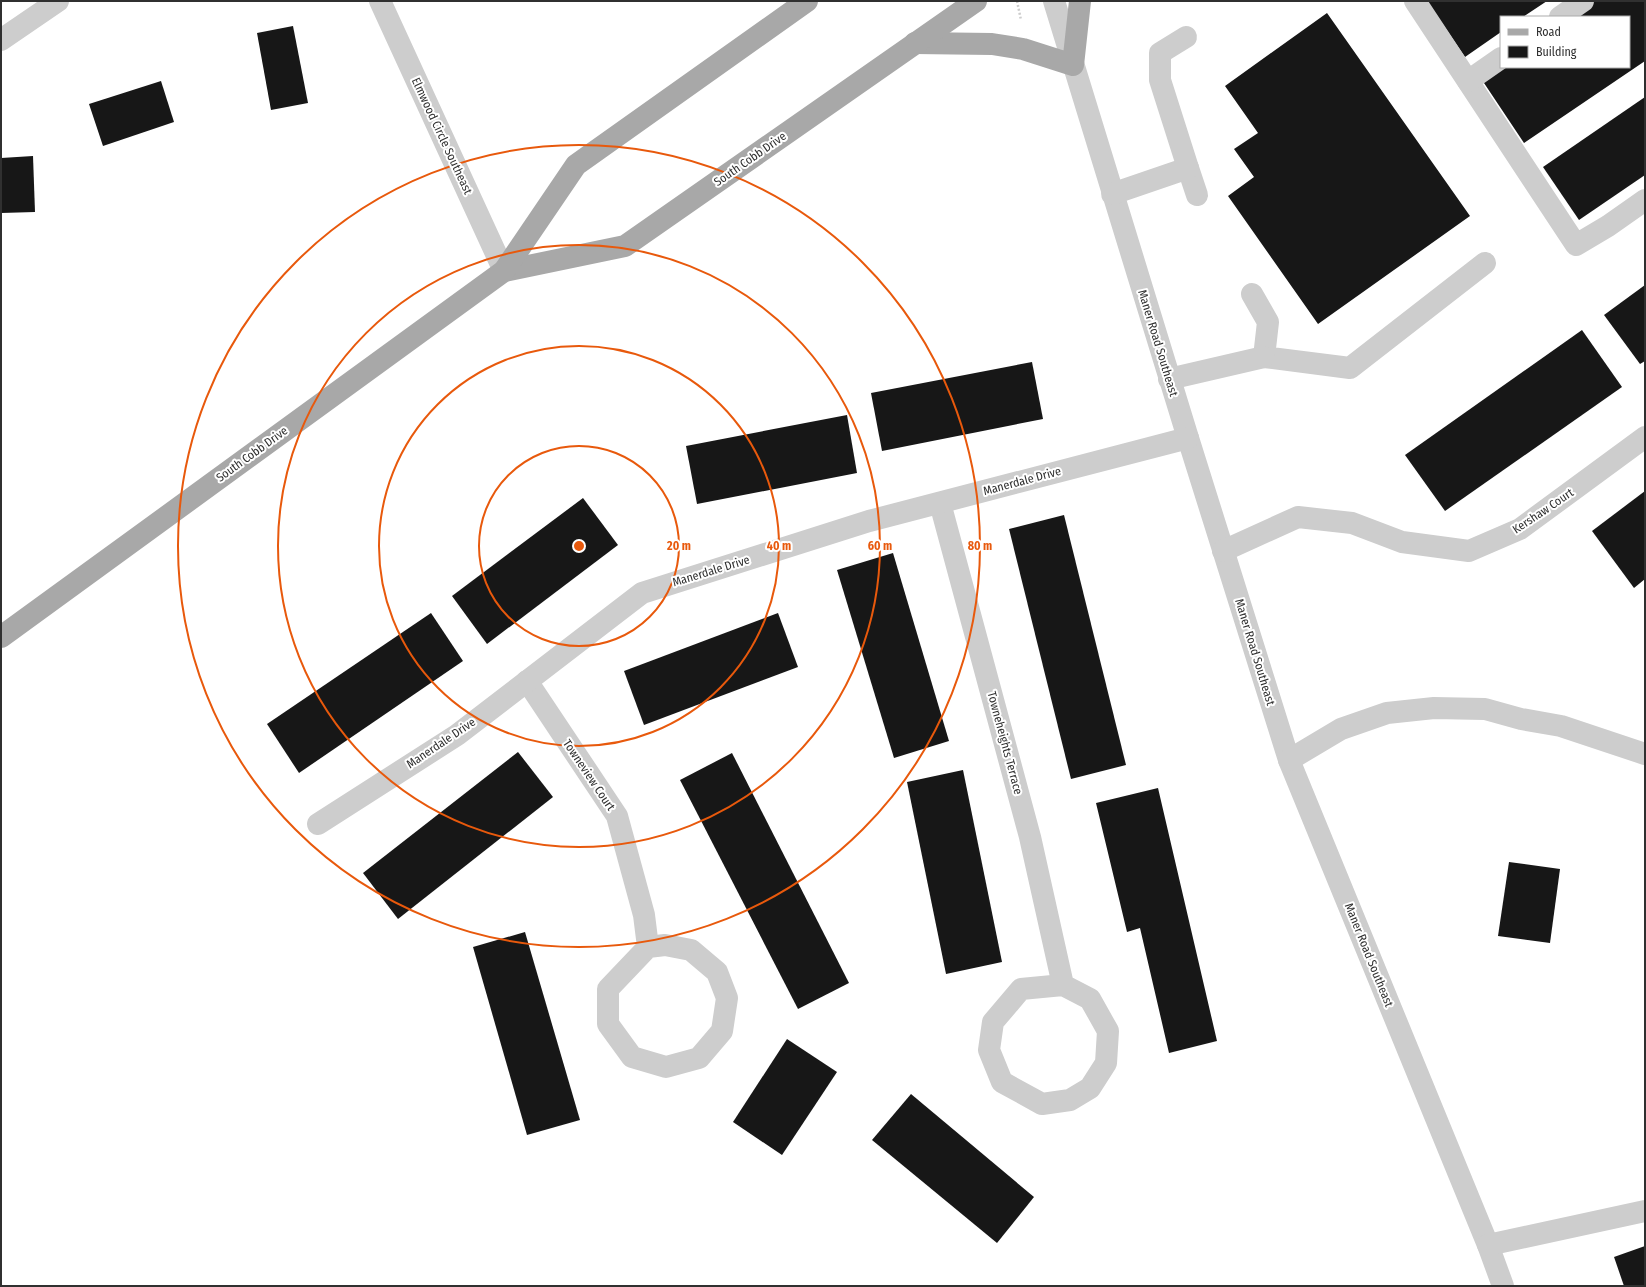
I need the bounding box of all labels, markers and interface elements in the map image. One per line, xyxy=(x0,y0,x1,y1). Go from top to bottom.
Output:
legend xyxy=(1500,16,1630,68)
text: Road xyxy=(1536,25,1561,39)
text: Building xyxy=(1536,45,1577,59)
street label: Elmwood Circle Southeast xyxy=(409,75,475,197)
street label: South Cobb Drive xyxy=(711,129,789,189)
street label: Maner Road Southeast xyxy=(1135,288,1181,398)
street label: South Cobb Drive xyxy=(214,423,290,485)
street label: Manerdale Drive xyxy=(982,464,1063,498)
street label: Kershaw Court xyxy=(1510,485,1576,537)
centre of rings xyxy=(572,539,586,553)
text: 20 m xyxy=(666,539,691,553)
text: 40 m xyxy=(767,539,791,553)
text: 60 m xyxy=(868,539,892,553)
text: 80 m xyxy=(968,539,992,553)
street label: Manerdale Drive xyxy=(671,553,751,589)
street label: Maner Road Southeast xyxy=(1232,597,1278,707)
street label: Towneheights Terrace xyxy=(985,690,1025,796)
street label: Manerdale Drive xyxy=(404,715,478,771)
street label: Towneview Court xyxy=(560,737,618,813)
street label: Maner Road Southeast xyxy=(1342,901,1396,1009)

